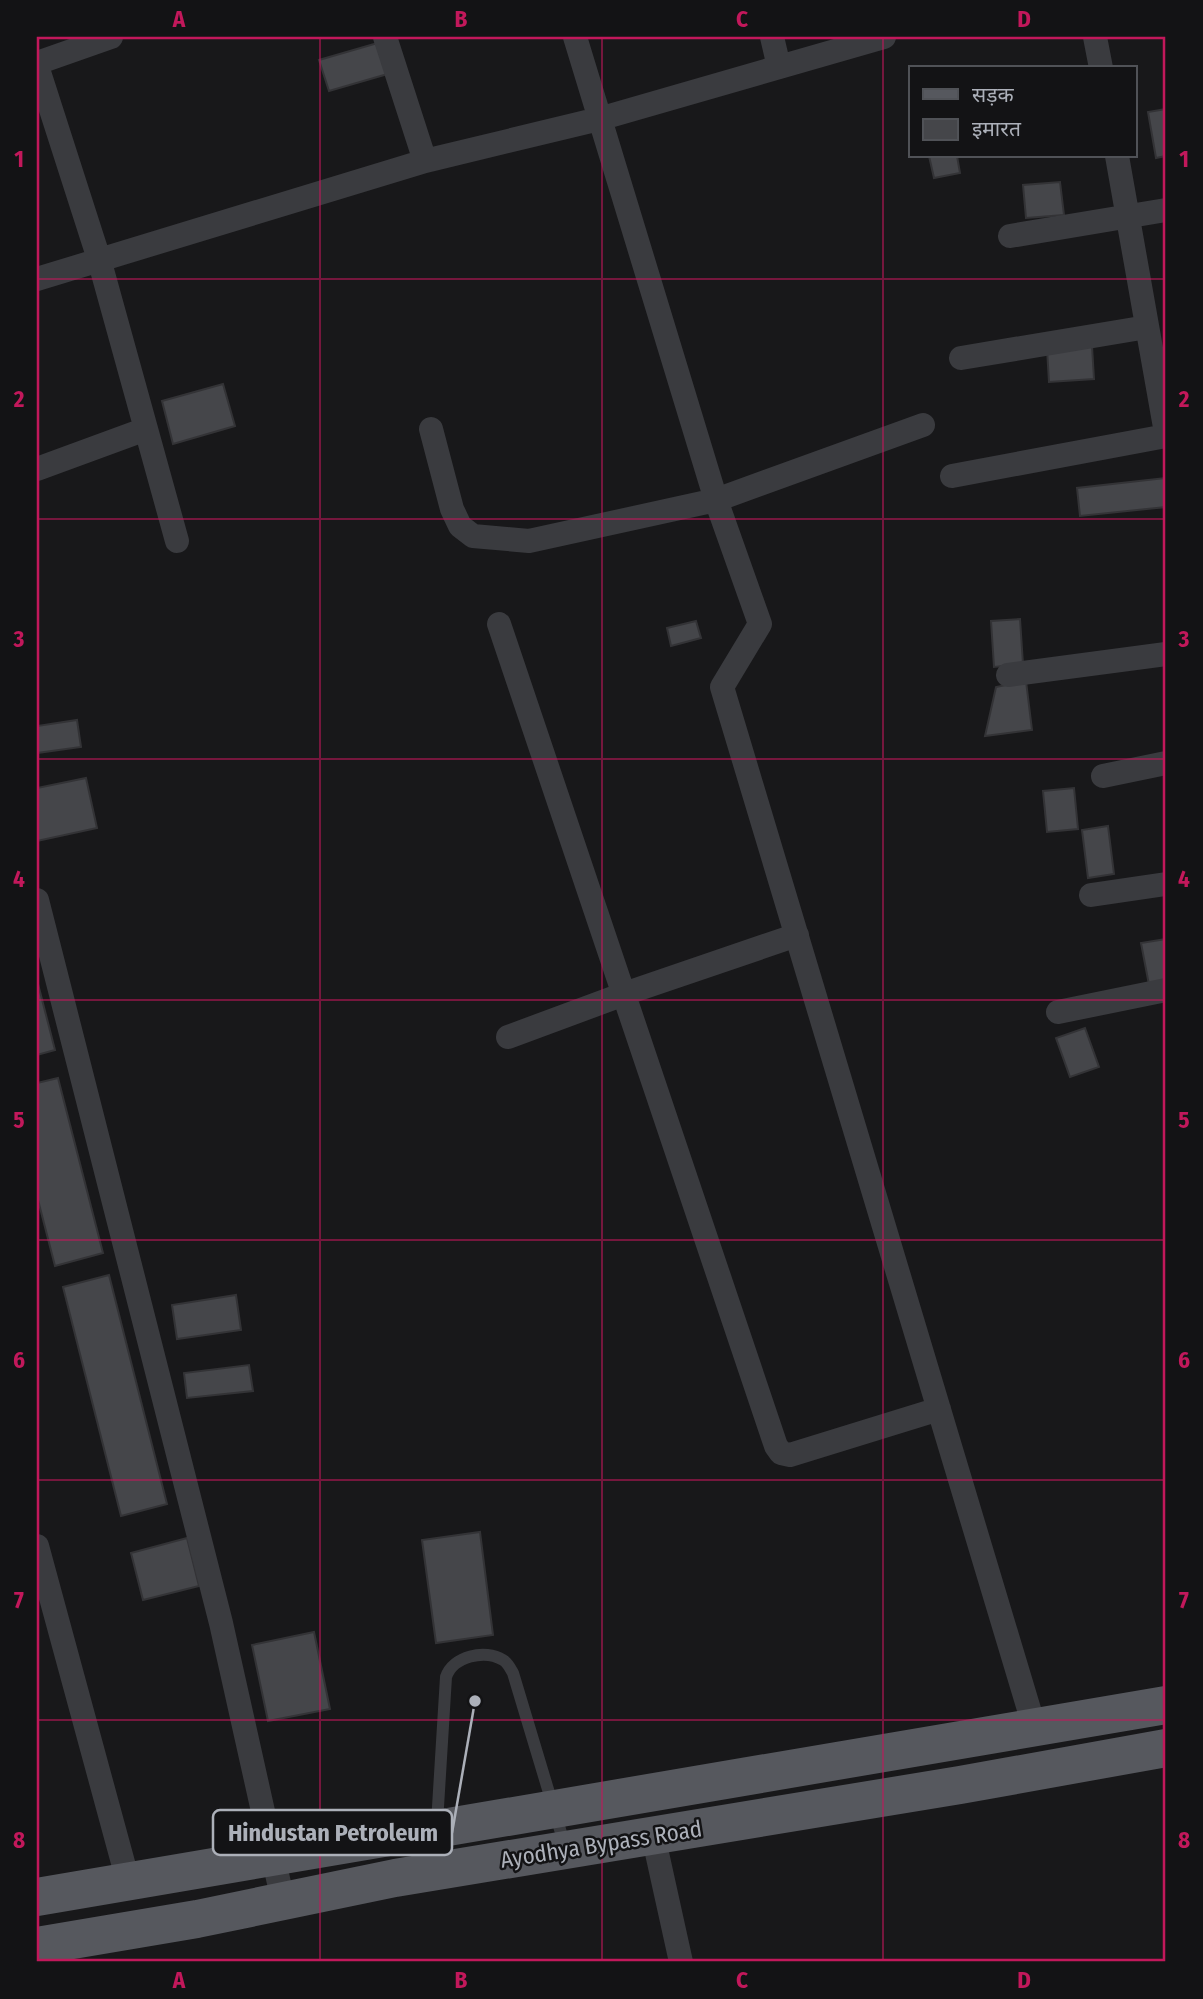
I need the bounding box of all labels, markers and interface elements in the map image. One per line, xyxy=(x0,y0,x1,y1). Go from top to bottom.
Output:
text: A xyxy=(172,5,186,33)
text: B xyxy=(455,5,468,33)
text: C xyxy=(736,5,748,33)
text: D xyxy=(1017,5,1031,33)
legend xyxy=(909,66,1136,158)
text: सड़क xyxy=(972,82,1014,108)
text: इमारत xyxy=(972,116,1022,142)
text: 1 xyxy=(14,145,24,173)
text: 1 xyxy=(1179,145,1189,173)
text: 2 xyxy=(13,385,25,413)
text: 2 xyxy=(1178,385,1190,413)
text: 3 xyxy=(13,625,25,653)
text: 3 xyxy=(1178,625,1190,653)
text: 4 xyxy=(13,865,25,893)
text: 4 xyxy=(1178,865,1190,893)
text: 5 xyxy=(13,1106,25,1134)
text: 5 xyxy=(1178,1106,1190,1134)
text: 6 xyxy=(13,1346,25,1374)
text: 6 xyxy=(1178,1346,1190,1374)
text: 7 xyxy=(14,1586,24,1614)
text: 7 xyxy=(1179,1586,1189,1614)
callout: Hindustan Petroleum xyxy=(213,1810,452,1855)
street label: Ayodhya Bypass Road xyxy=(498,1814,704,1874)
text: Hindustan Petroleum xyxy=(228,1819,438,1847)
text: 8 xyxy=(13,1826,25,1854)
text: 8 xyxy=(1178,1826,1190,1854)
text: A xyxy=(172,1966,186,1994)
text: B xyxy=(455,1966,468,1994)
text: C xyxy=(736,1966,748,1994)
text: D xyxy=(1017,1966,1031,1994)

